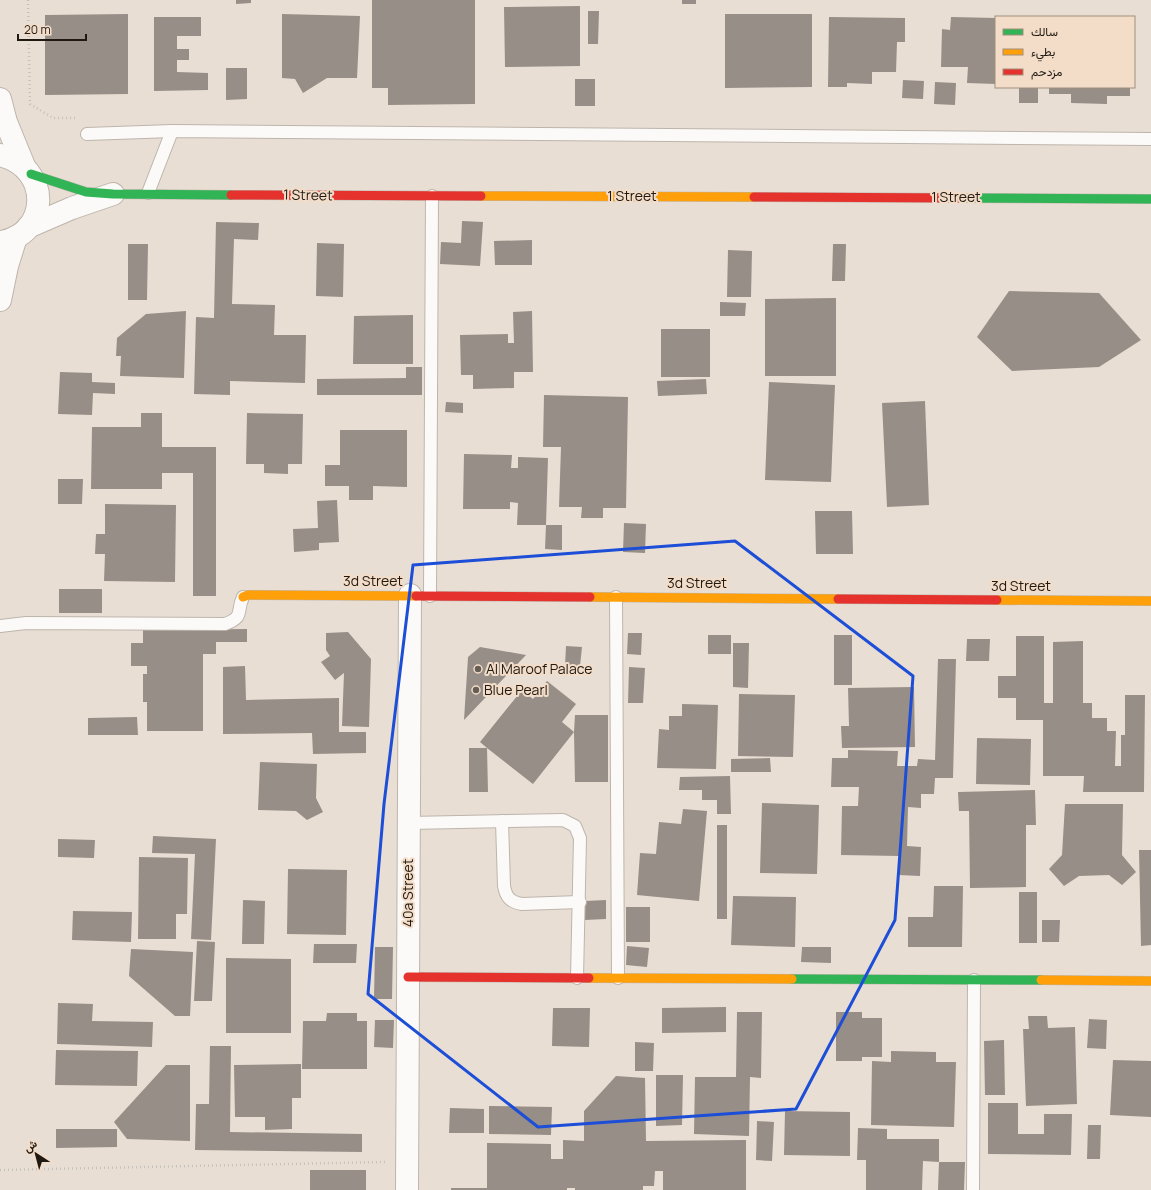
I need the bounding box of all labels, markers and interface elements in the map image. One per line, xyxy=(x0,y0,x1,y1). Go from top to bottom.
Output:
scale bar xyxy=(18,16,86,42)
legend xyxy=(995,16,1135,88)
text: 20 m xyxy=(24,21,51,38)
text: سالك xyxy=(1031,23,1058,40)
text: بطيء xyxy=(1031,43,1055,62)
text: مزدحم xyxy=(1031,63,1062,80)
street label: 1 Street xyxy=(283,185,333,204)
street label: 1 Street xyxy=(607,186,657,205)
street label: 1 Street xyxy=(931,187,981,206)
street label: 3d Street xyxy=(343,571,403,590)
street label: 3d Street xyxy=(667,573,727,592)
street label: 3d Street xyxy=(991,576,1051,595)
place label: Al Maroof Palace xyxy=(486,659,592,678)
marker: Al Maroof Palace xyxy=(473,664,483,674)
place label: Blue Pearl xyxy=(484,680,548,699)
marker: Blue Pearl xyxy=(471,685,481,695)
street label: 40a Street xyxy=(398,858,417,927)
north arrow xyxy=(16,1134,56,1174)
text: ش xyxy=(20,1136,40,1155)

